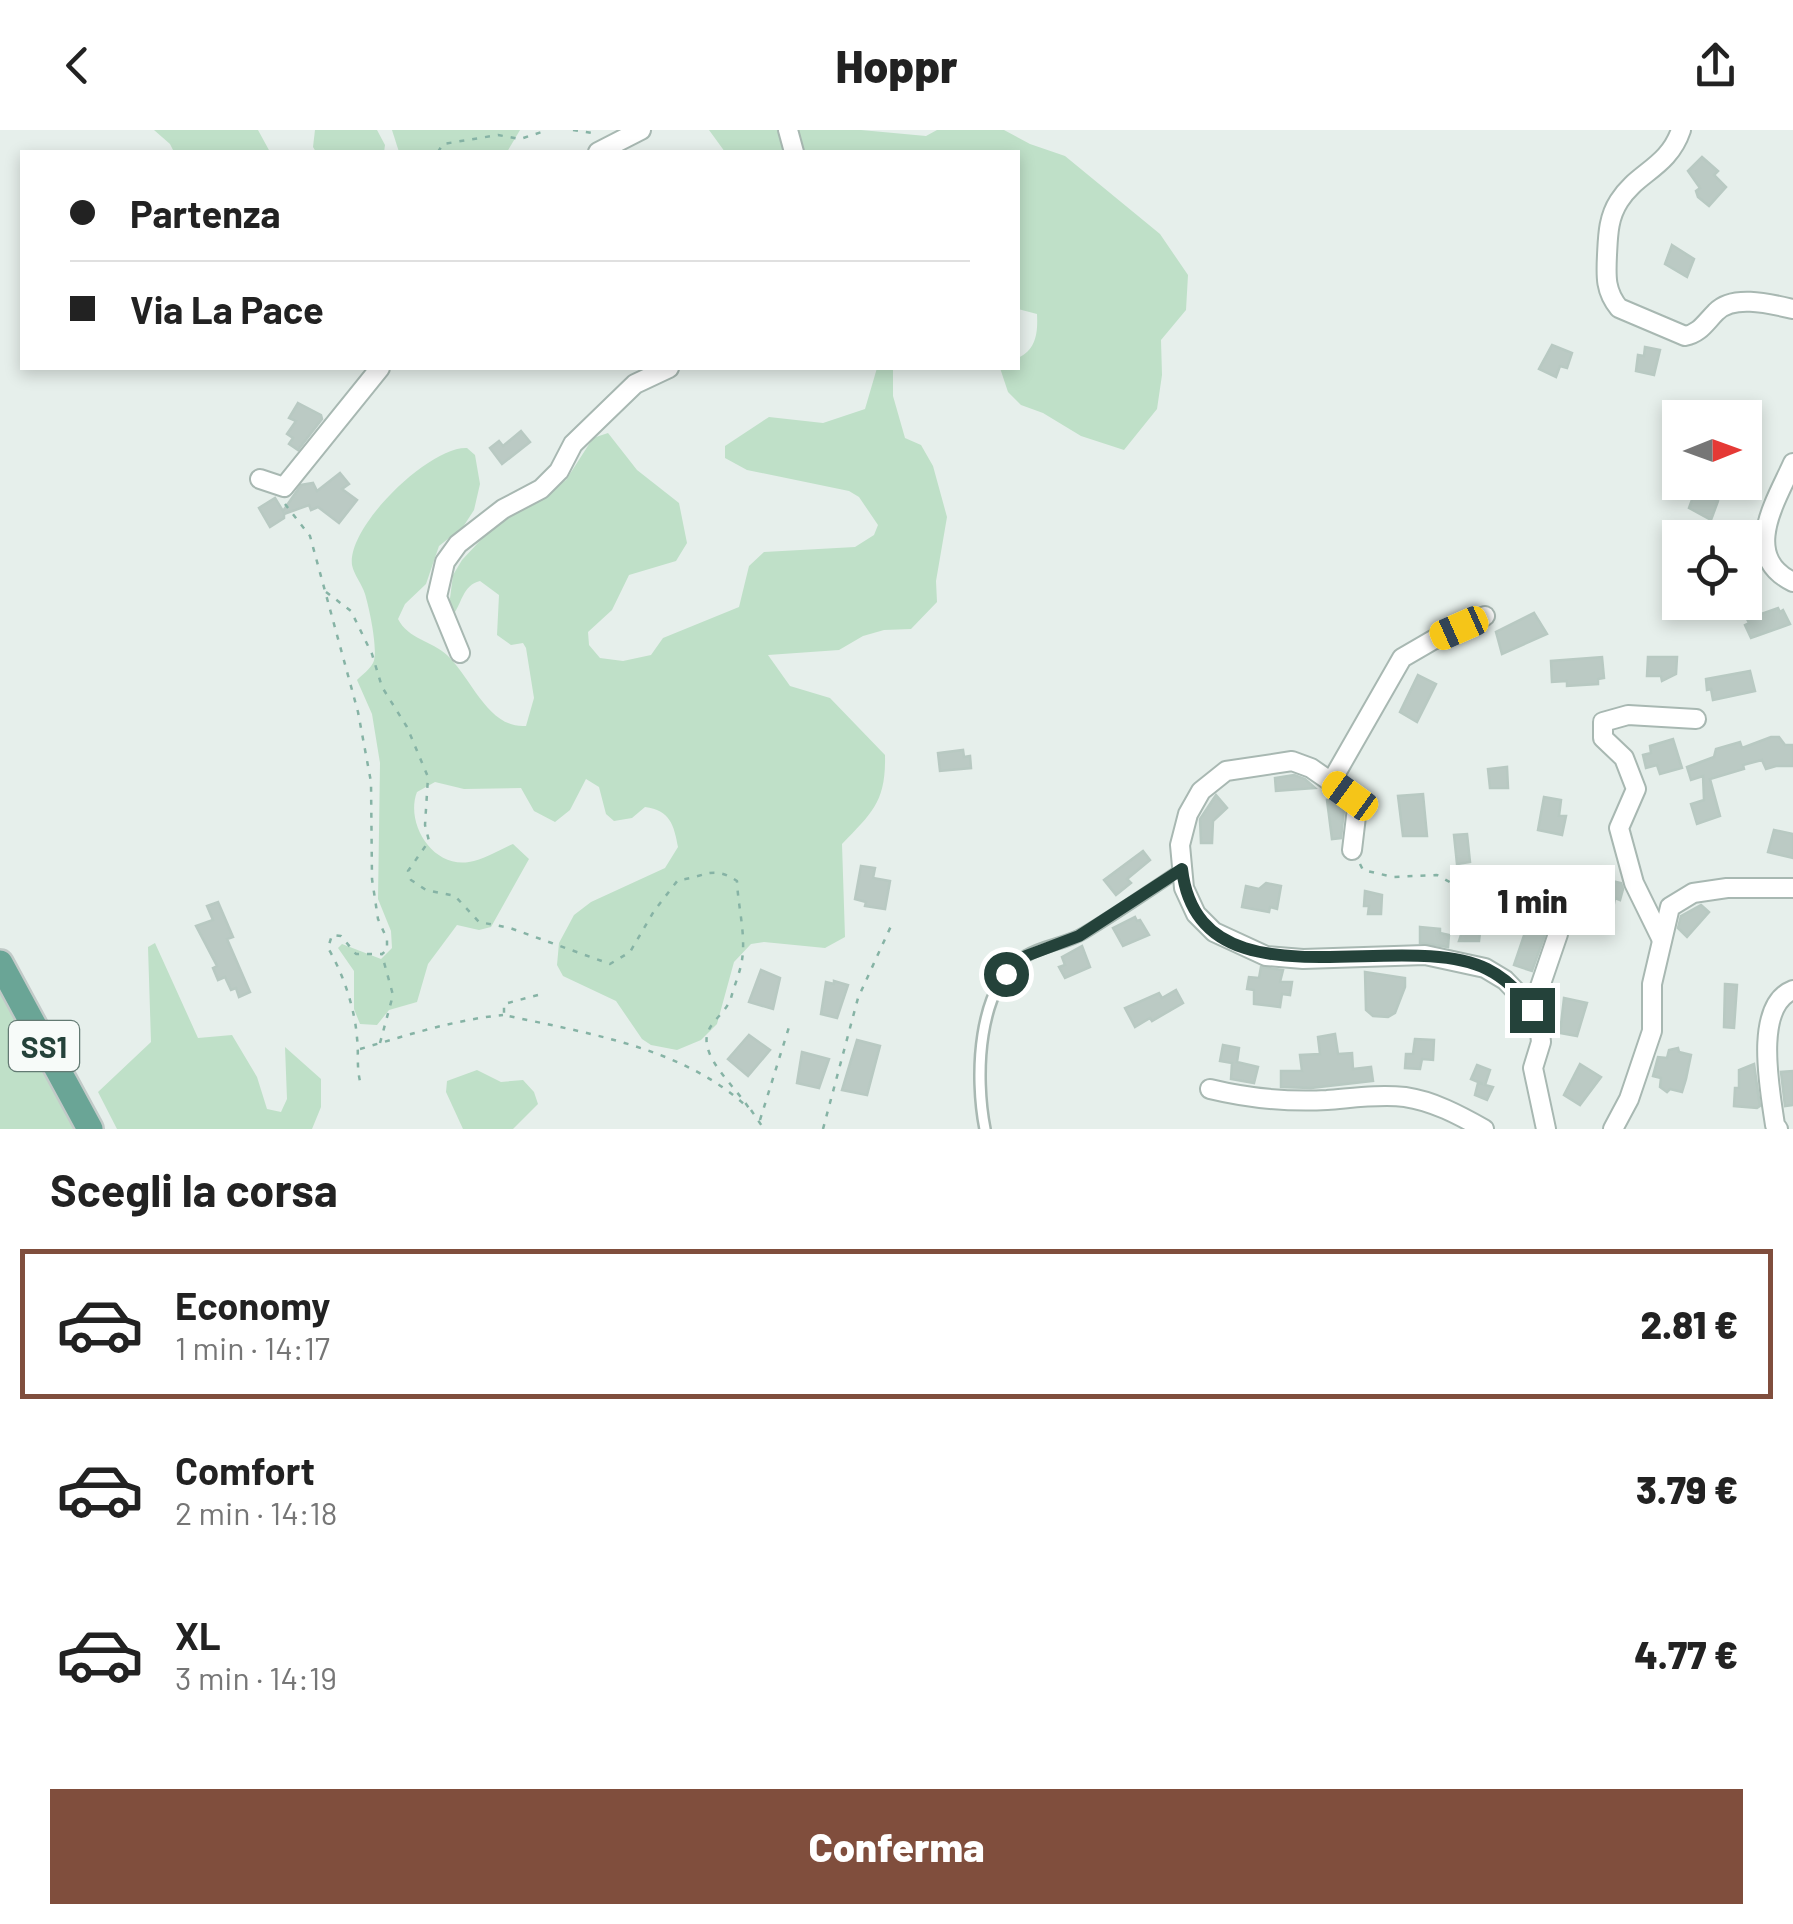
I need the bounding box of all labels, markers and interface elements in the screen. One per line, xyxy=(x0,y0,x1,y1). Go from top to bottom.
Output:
icon: back xyxy=(50,38,105,93)
text: Hoppr xyxy=(835,38,958,92)
icon: share xyxy=(1688,38,1743,93)
text: Partenza xyxy=(130,190,281,236)
text: Via La Pace xyxy=(130,286,324,332)
north arrow xyxy=(1662,400,1762,500)
map controls xyxy=(1662,400,1762,620)
button: locate xyxy=(1662,520,1762,620)
car xyxy=(1425,602,1493,654)
car xyxy=(1317,766,1383,826)
callout: 1 min xyxy=(1450,865,1614,935)
text: 1 min xyxy=(1497,881,1568,919)
route start xyxy=(984,952,1029,997)
route end xyxy=(1510,988,1555,1033)
road number: SS1 xyxy=(9,1021,79,1071)
text: Scegli la corsa xyxy=(50,1162,338,1216)
icon: car xyxy=(55,1279,145,1369)
text: Economy xyxy=(175,1282,330,1328)
text: 2.81 € xyxy=(1640,1301,1738,1347)
text: 1 min · 14:17 xyxy=(175,1328,330,1366)
icon: car xyxy=(55,1444,145,1534)
text: Comfort xyxy=(175,1447,315,1493)
text: 3.79 € xyxy=(1636,1466,1738,1512)
text: 2 min · 14:18 xyxy=(175,1493,338,1531)
icon: car xyxy=(55,1609,145,1699)
text: XL xyxy=(175,1612,221,1658)
text: 4.77 € xyxy=(1634,1631,1738,1677)
text: 3 min · 14:19 xyxy=(175,1658,337,1696)
button: Conferma xyxy=(50,1789,1743,1904)

